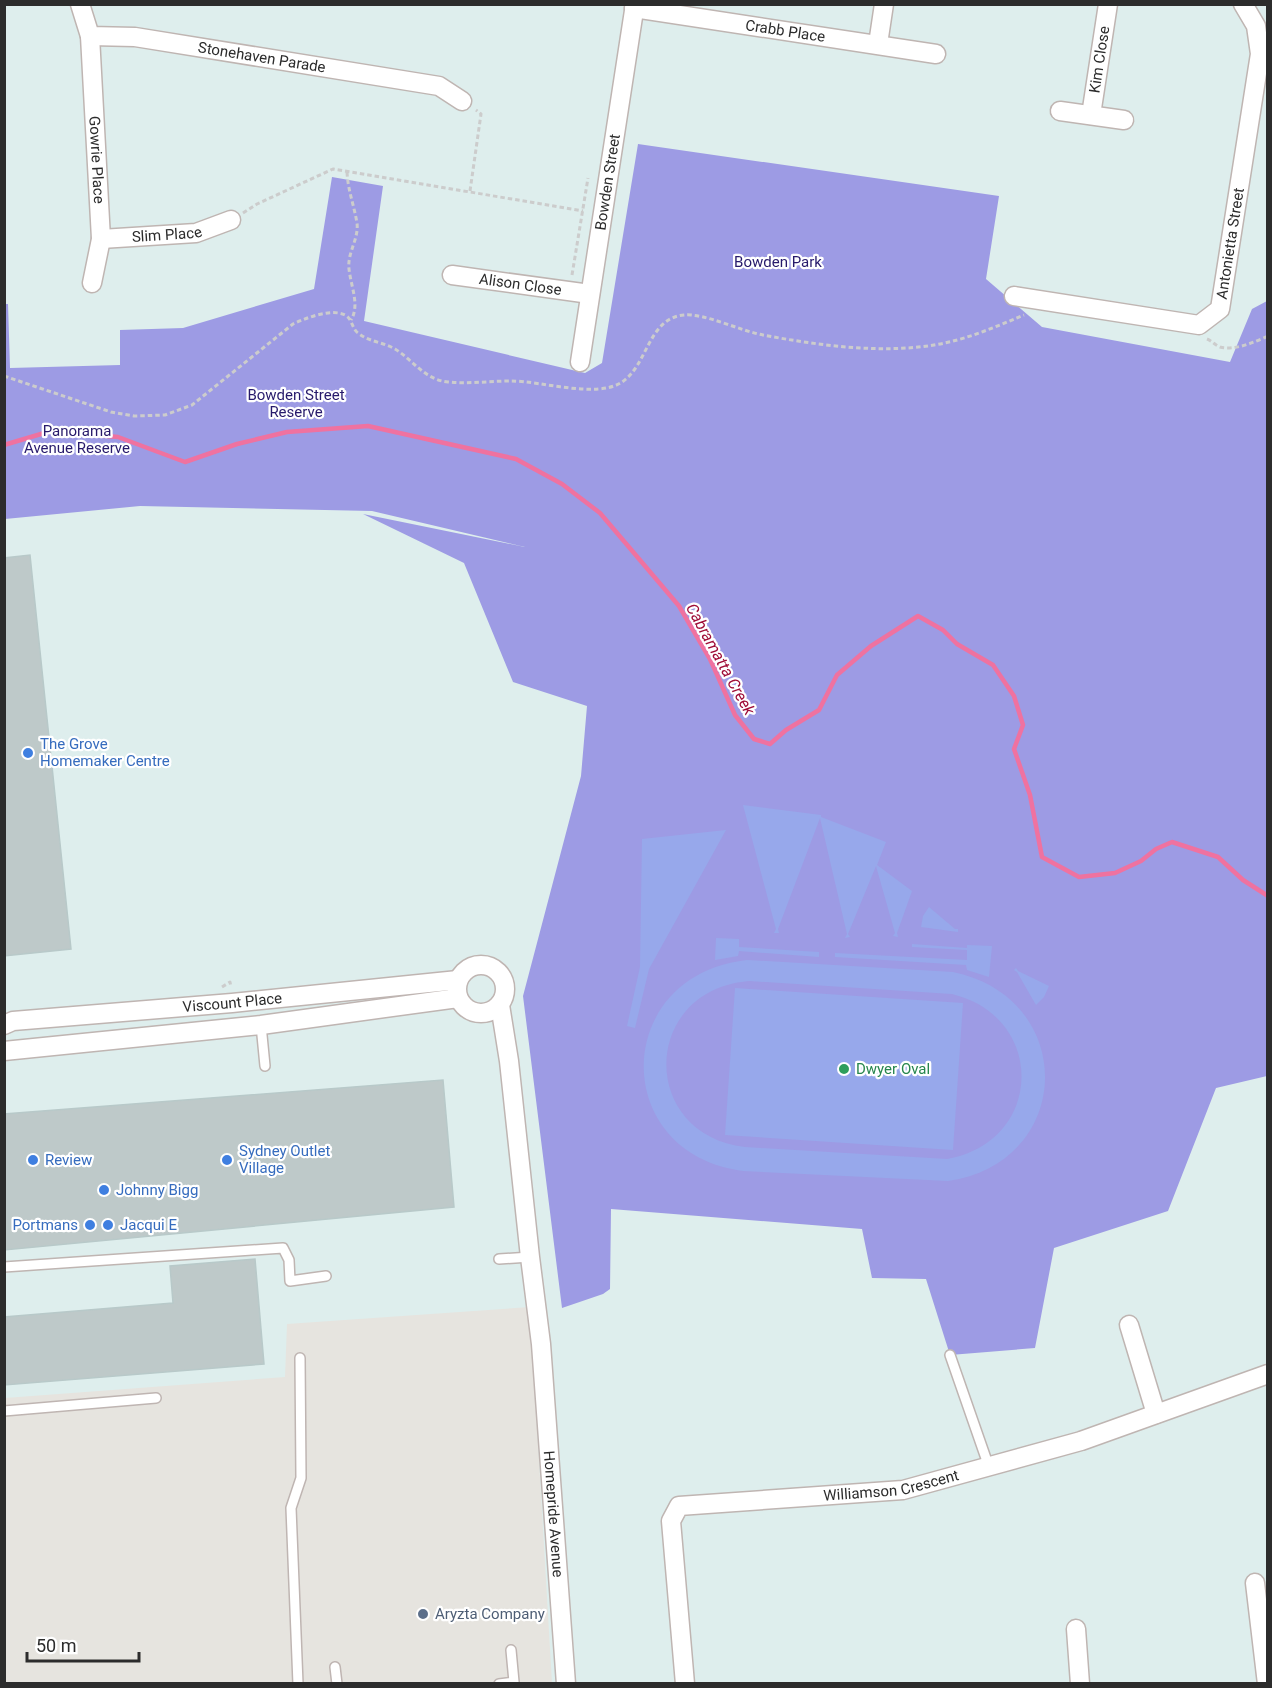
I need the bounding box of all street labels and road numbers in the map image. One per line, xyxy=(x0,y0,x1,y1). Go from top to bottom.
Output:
street label: Crabb Place xyxy=(744,16,826,46)
street label: Kim Close xyxy=(1085,25,1114,94)
street label: Stonehaven Parade xyxy=(197,38,327,77)
street label: Gowrie Place xyxy=(85,116,108,204)
street label: Bowden Street xyxy=(591,133,624,232)
street label: Antonietta Street xyxy=(1213,186,1248,301)
street label: Slim Place xyxy=(131,222,205,246)
street label: Alison Close xyxy=(478,270,563,299)
street label: Viscount Place xyxy=(182,989,283,1016)
street label: Homepride Avenue xyxy=(540,1450,567,1578)
street label: Williamson Crescent xyxy=(823,1466,961,1505)

